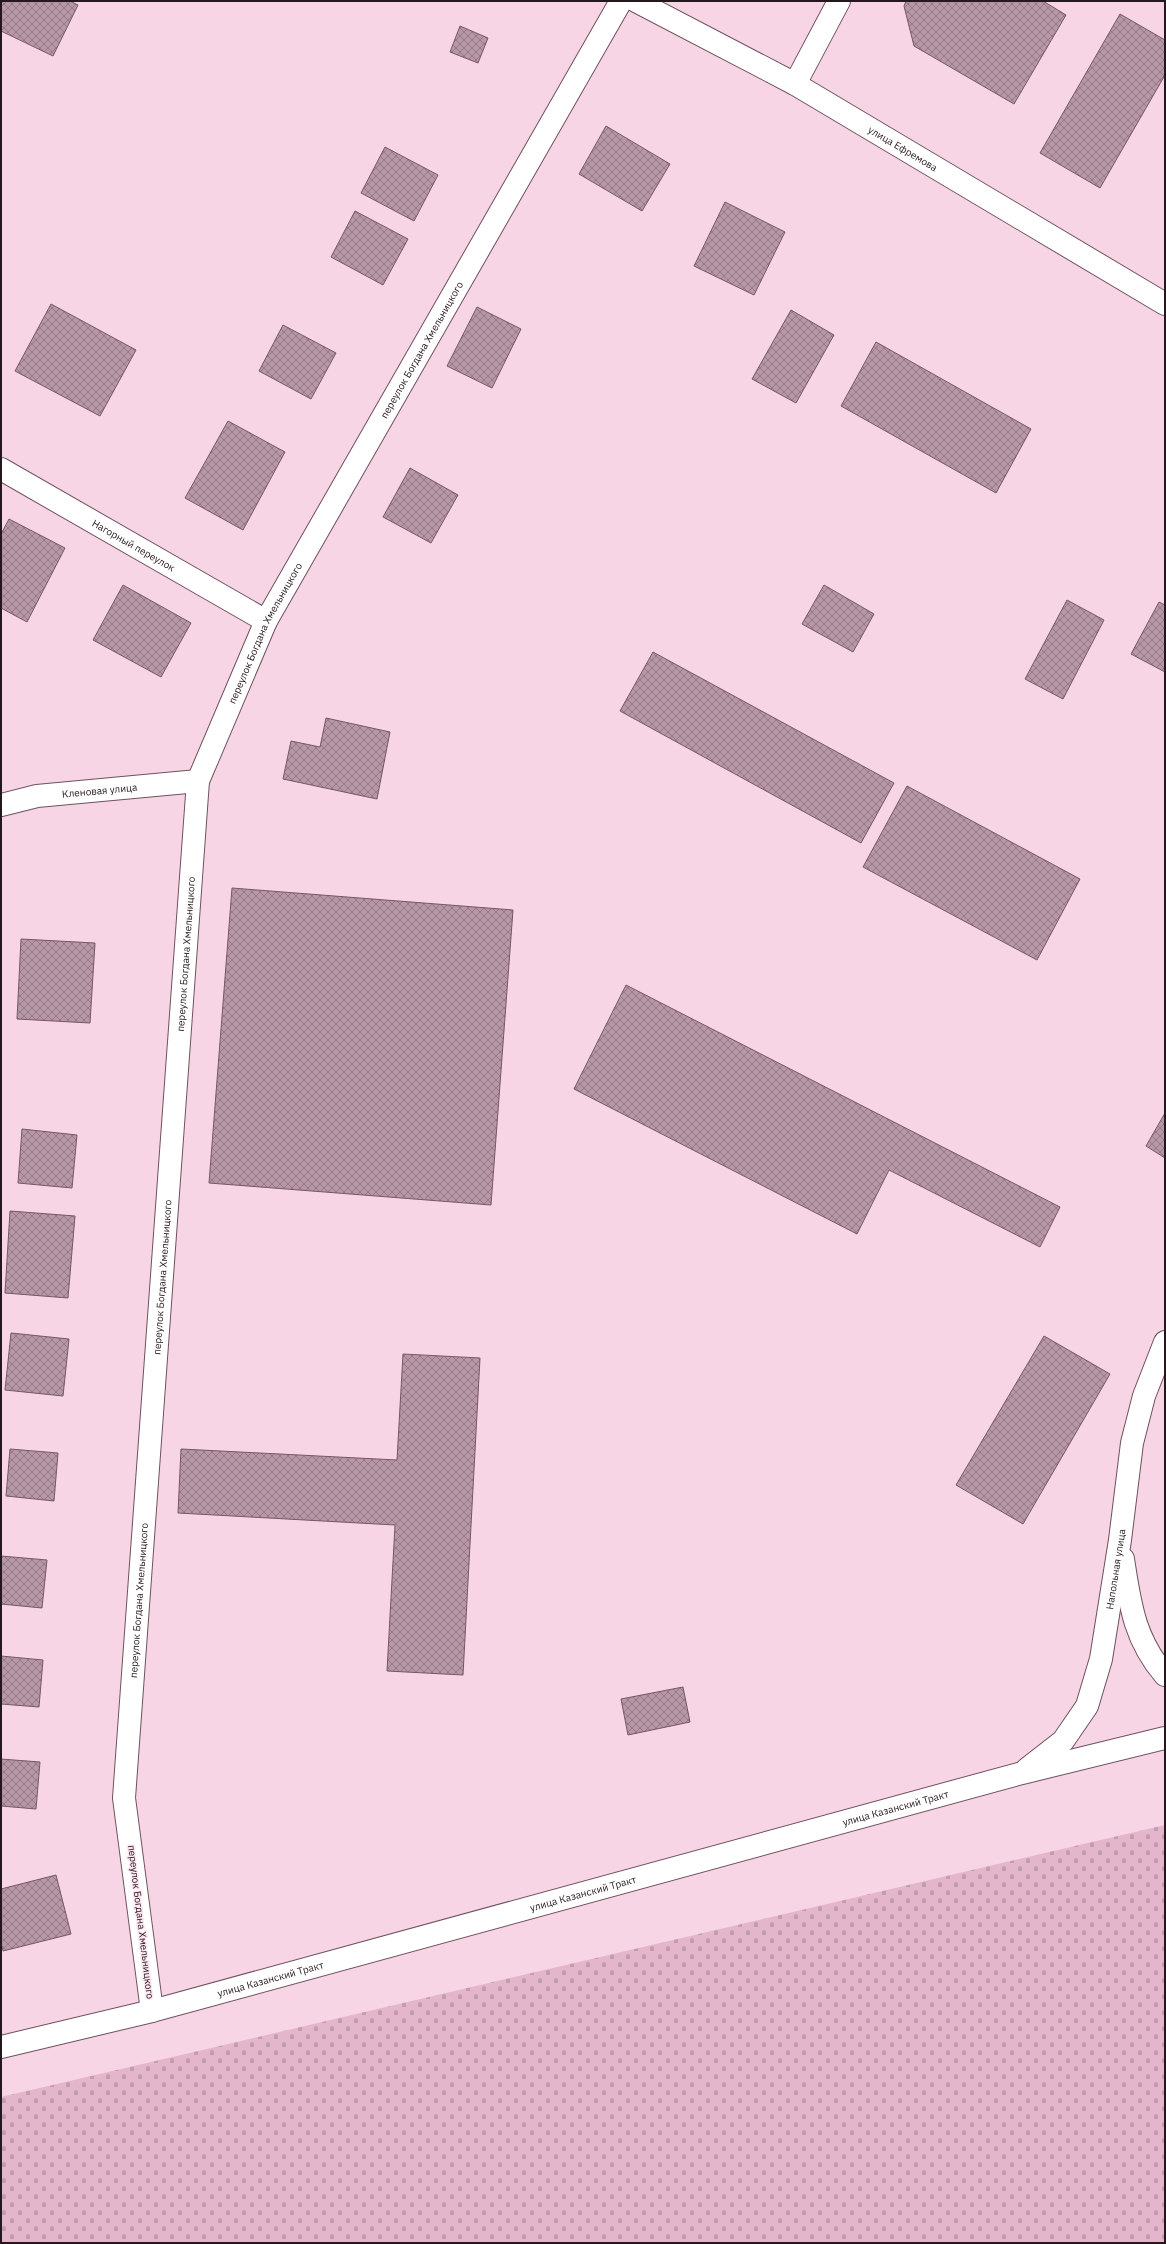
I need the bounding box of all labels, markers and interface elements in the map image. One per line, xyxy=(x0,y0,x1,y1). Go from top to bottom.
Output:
street label: улица Ефремова xyxy=(866,123,940,174)
street label: переулок Богдана Хмельницкого xyxy=(377,279,466,420)
street label: Нагорный переулок xyxy=(90,516,178,574)
street label: переулок Богдана Хмельницкого xyxy=(225,560,305,706)
street label: Кленовая улица xyxy=(61,780,139,800)
street label: переулок Богдана Хмельницкого xyxy=(173,876,198,1032)
street label: переулок Богдана Хмельницкого xyxy=(150,1199,174,1355)
street label: переулок Богдана Хмельницкого xyxy=(126,1522,151,1678)
street label: Напольная улица xyxy=(1103,1528,1128,1610)
street label: улица Казанский Тракт xyxy=(841,1787,950,1828)
street label: переулок Богдана Хмельницкого xyxy=(125,1844,157,2000)
street label: улица Казанский Тракт xyxy=(528,1872,638,1914)
street label: улица Казанский Тракт xyxy=(216,1958,325,1999)

